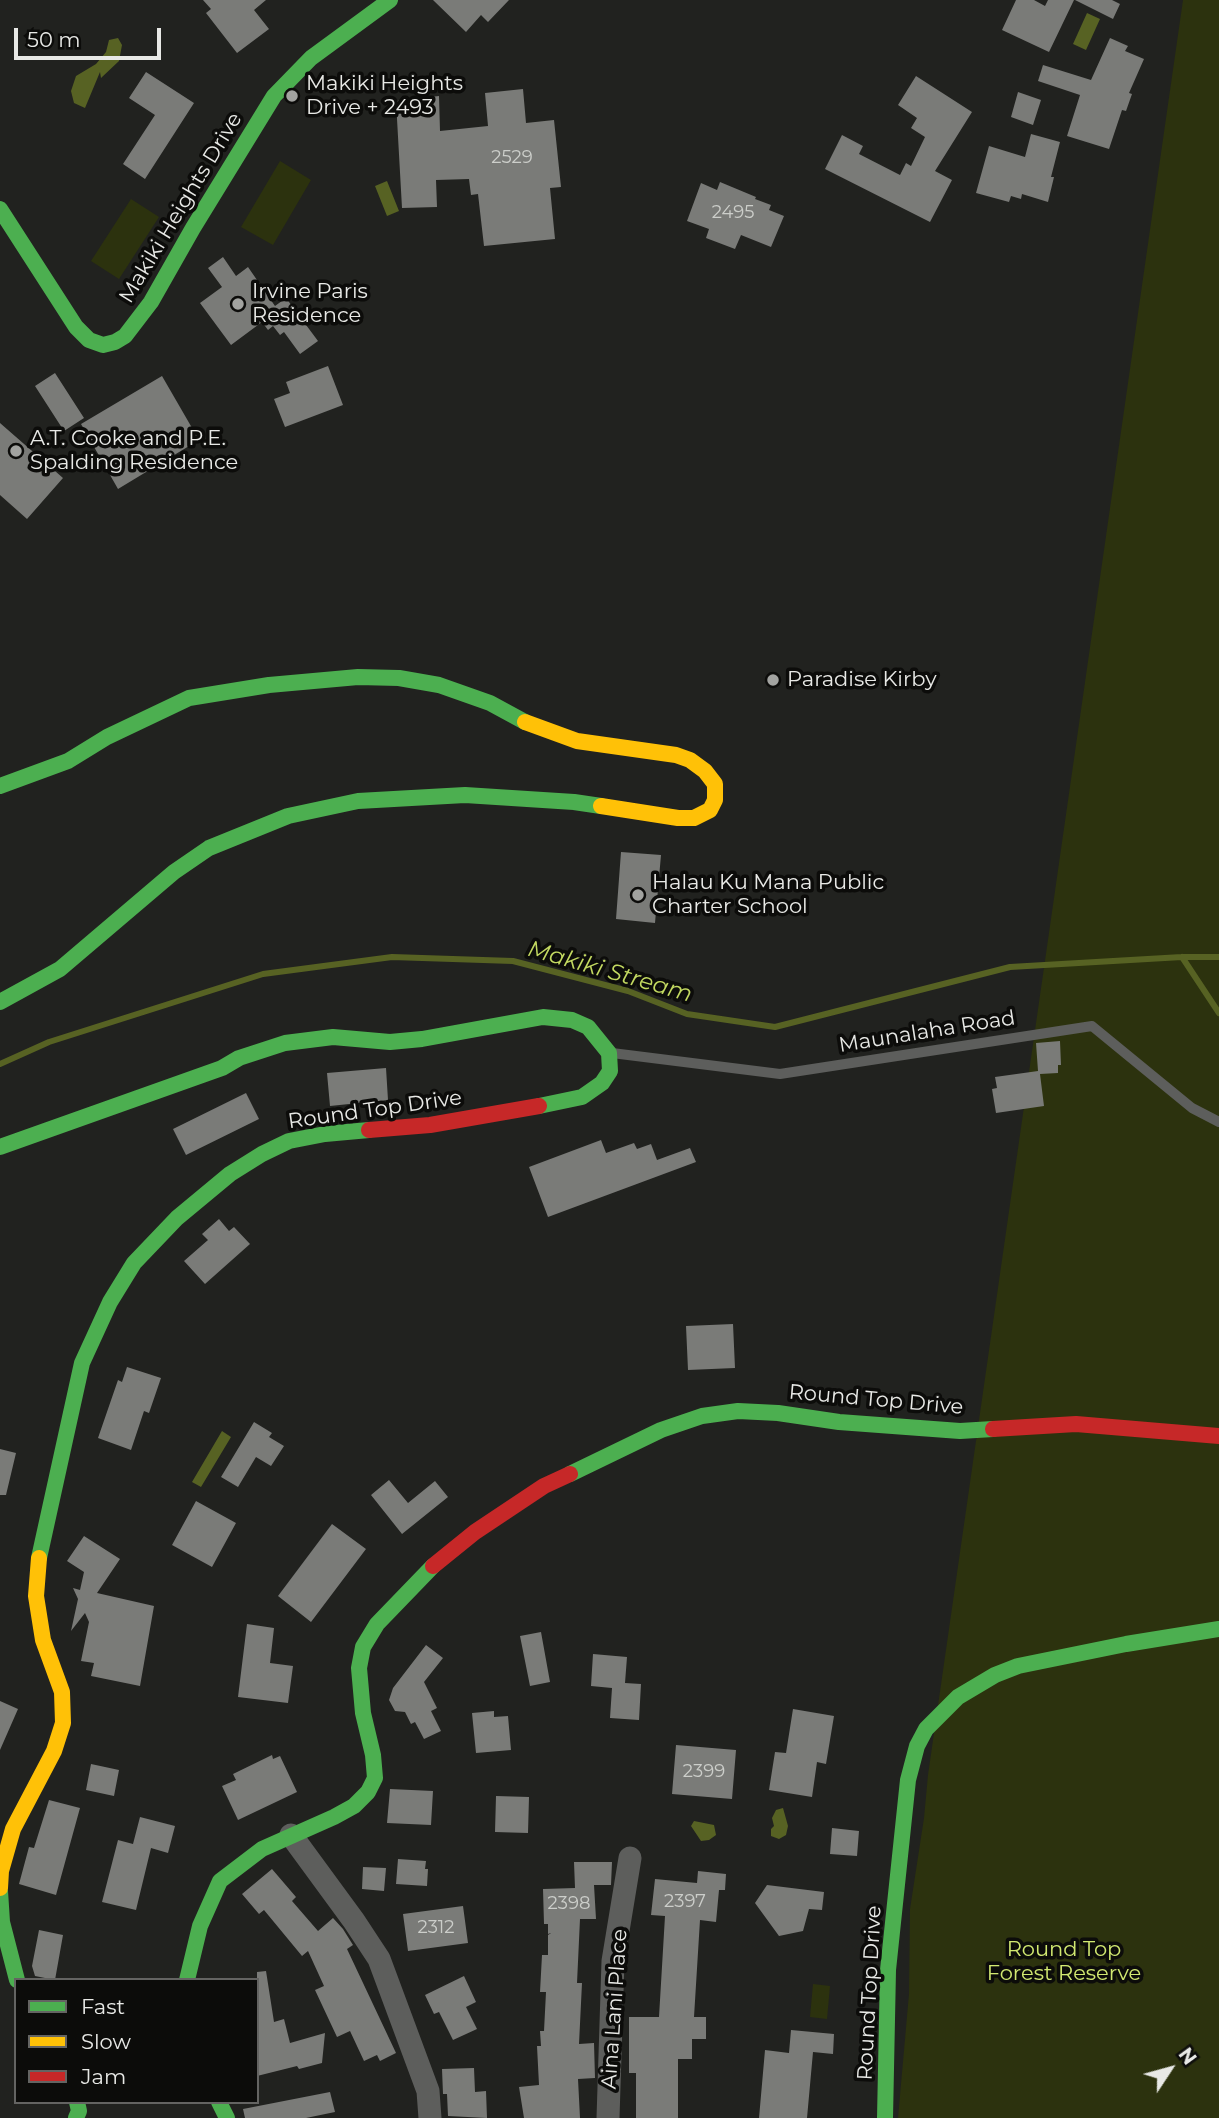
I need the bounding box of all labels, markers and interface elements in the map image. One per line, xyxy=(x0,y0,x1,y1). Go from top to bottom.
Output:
scale bar xyxy=(18,14,164,58)
text: 50 m xyxy=(27,27,81,52)
place label: Makiki Heights Drive + 2493 xyxy=(306,71,463,121)
marker: Makiki Heights Drive + 2493 xyxy=(284,88,300,104)
street label: Makiki Heights Drive xyxy=(114,108,248,308)
house number: 2529 xyxy=(491,147,533,169)
house number: 2495 xyxy=(712,202,754,224)
place label: Irvine Paris Residence xyxy=(252,279,368,329)
marker: Irvine Paris Residence xyxy=(230,296,246,312)
place label: A.T. Cooke and P.E. Spalding Residence xyxy=(30,426,238,476)
marker: A.T. Cooke and P.E. Spalding Residence xyxy=(8,443,24,459)
place label: Paradise Kirby xyxy=(787,667,937,693)
marker: Paradise Kirby xyxy=(765,672,781,688)
place label: Halau Ku Mana Public Charter School xyxy=(652,870,884,920)
marker: Halau Ku Mana Public Charter School xyxy=(630,887,646,903)
water label: Makiki Stream xyxy=(525,935,695,1009)
street label: Maunalaha Road xyxy=(837,1006,1017,1058)
street label: Round Top Drive xyxy=(286,1085,464,1135)
street label: Round Top Drive xyxy=(788,1380,964,1420)
house number: 2399 xyxy=(683,1761,725,1783)
house number: 2397 xyxy=(664,1891,706,1913)
house number: 2398 xyxy=(548,1893,590,1915)
street label: Round Top Drive xyxy=(853,1905,887,2081)
house number: 2312 xyxy=(417,1917,455,1939)
street label: Aina Lani Place xyxy=(597,1928,633,2090)
park label: Round Top Forest Reserve xyxy=(987,1937,1141,1987)
legend xyxy=(14,1978,259,2104)
text: Fast xyxy=(81,1994,125,2019)
text: Slow xyxy=(81,2029,131,2054)
north arrow xyxy=(1135,2034,1205,2104)
text: N xyxy=(1174,2043,1201,2069)
text: Jam xyxy=(81,2064,126,2089)

